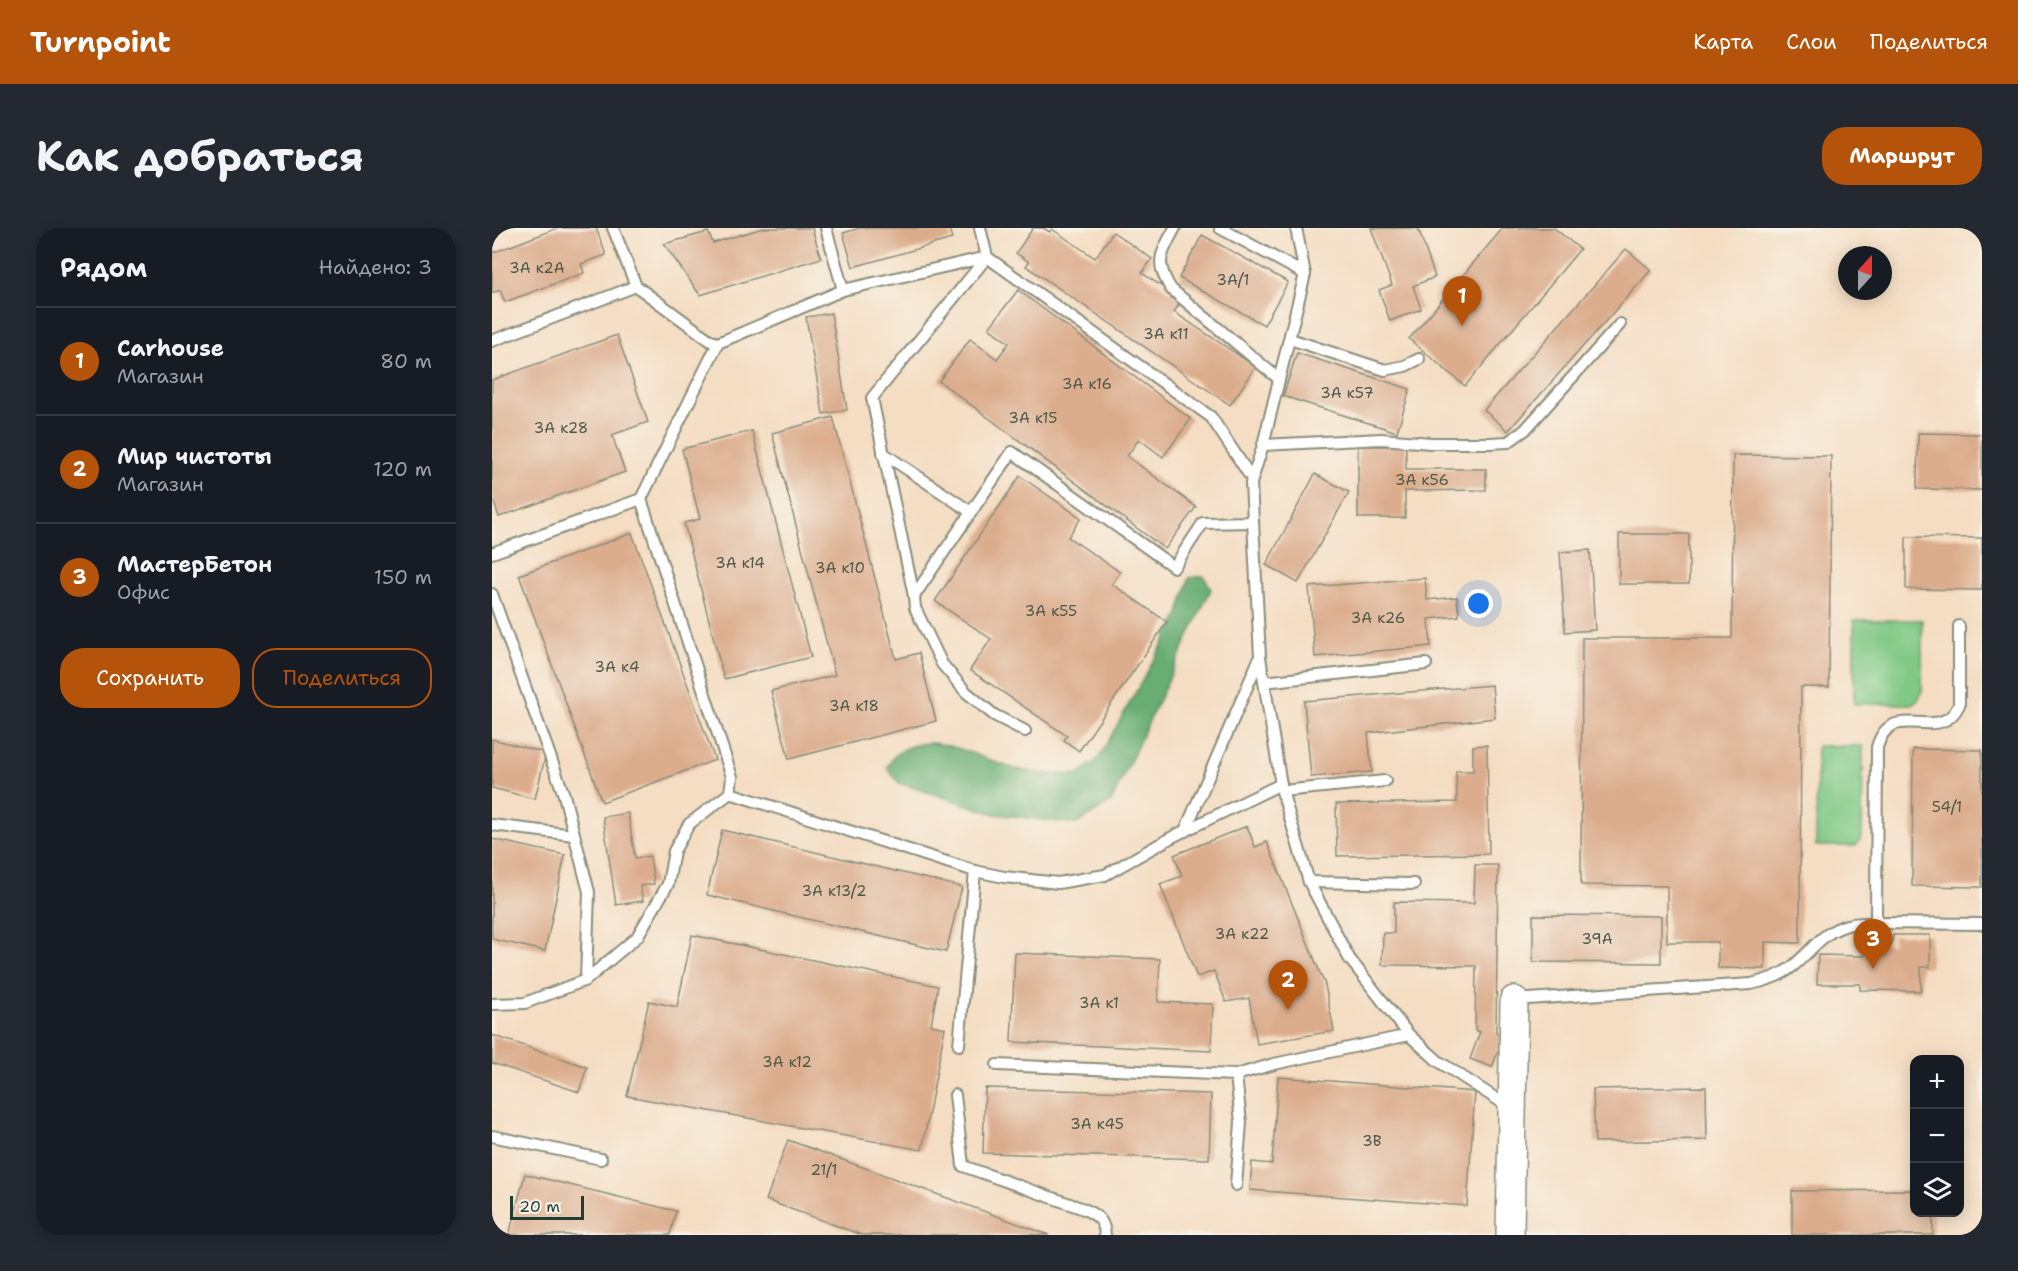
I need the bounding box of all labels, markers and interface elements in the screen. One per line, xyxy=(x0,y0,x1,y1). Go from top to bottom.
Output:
text: Turnpoint xyxy=(30,23,171,61)
text: Карта xyxy=(1693,28,1753,56)
text: Слои xyxy=(1786,28,1837,56)
text: Поделиться xyxy=(1870,28,1988,56)
button: Маршрут xyxy=(1822,127,1982,185)
text: Как добраться xyxy=(36,128,364,184)
north arrow xyxy=(1838,246,1892,300)
text: Рядом xyxy=(60,250,147,285)
text: Найдено: 3 xyxy=(319,254,432,280)
house number: 3А к2А xyxy=(509,258,565,278)
house number: 3А/1 xyxy=(1217,270,1249,290)
pin: 1 xyxy=(1442,276,1482,326)
house number: 3А к11 xyxy=(1143,324,1189,344)
text: Carhouse xyxy=(117,334,224,363)
text: 1 xyxy=(75,348,84,374)
text: 80 m xyxy=(380,348,432,374)
text: Магазин xyxy=(117,363,204,389)
house number: 3А к16 xyxy=(1062,374,1112,394)
house number: 3А к57 xyxy=(1320,383,1374,403)
house number: 3А к15 xyxy=(1009,408,1057,428)
house number: 3А к28 xyxy=(534,418,588,438)
text: Мир чистоты xyxy=(117,442,272,471)
text: 2 xyxy=(73,456,87,482)
text: 120 m xyxy=(373,456,432,482)
house number: 3А к56 xyxy=(1395,470,1449,490)
text: Магазин xyxy=(117,471,204,497)
text: МастерБетон xyxy=(117,550,272,579)
house number: 3А к14 xyxy=(715,553,765,573)
house number: 3А к10 xyxy=(815,558,865,578)
text: 3 xyxy=(73,564,87,590)
text: 150 m xyxy=(374,564,432,590)
text: Офис xyxy=(117,579,170,605)
your location xyxy=(1464,589,1493,618)
house number: 3А к55 xyxy=(1025,601,1077,621)
house number: 3А к26 xyxy=(1351,608,1405,628)
button: Сохранить xyxy=(60,648,240,708)
button: Поделиться xyxy=(252,648,432,708)
house number: 3А к4 xyxy=(595,657,639,677)
house number: 3А к18 xyxy=(829,696,879,716)
house number: 54/1 xyxy=(1932,797,1962,817)
house number: 3А к13/2 xyxy=(802,881,866,901)
pin: 3 xyxy=(1854,920,1892,969)
house number: 3А к22 xyxy=(1215,924,1269,944)
house number: 39А xyxy=(1581,929,1613,949)
pin: 2 xyxy=(1268,960,1308,1010)
house number: 3А к1 xyxy=(1079,993,1119,1013)
house number: 3А к12 xyxy=(762,1052,812,1072)
map controls xyxy=(1910,1055,1964,1217)
button: + xyxy=(1910,1055,1964,1109)
button: − xyxy=(1910,1109,1964,1163)
house number: 3А к45 xyxy=(1070,1114,1124,1134)
house number: 3В xyxy=(1362,1131,1382,1151)
house number: 21/1 xyxy=(810,1160,838,1180)
button: layers xyxy=(1910,1163,1964,1217)
scale bar xyxy=(510,1193,584,1220)
text: 20 m xyxy=(519,1196,560,1217)

